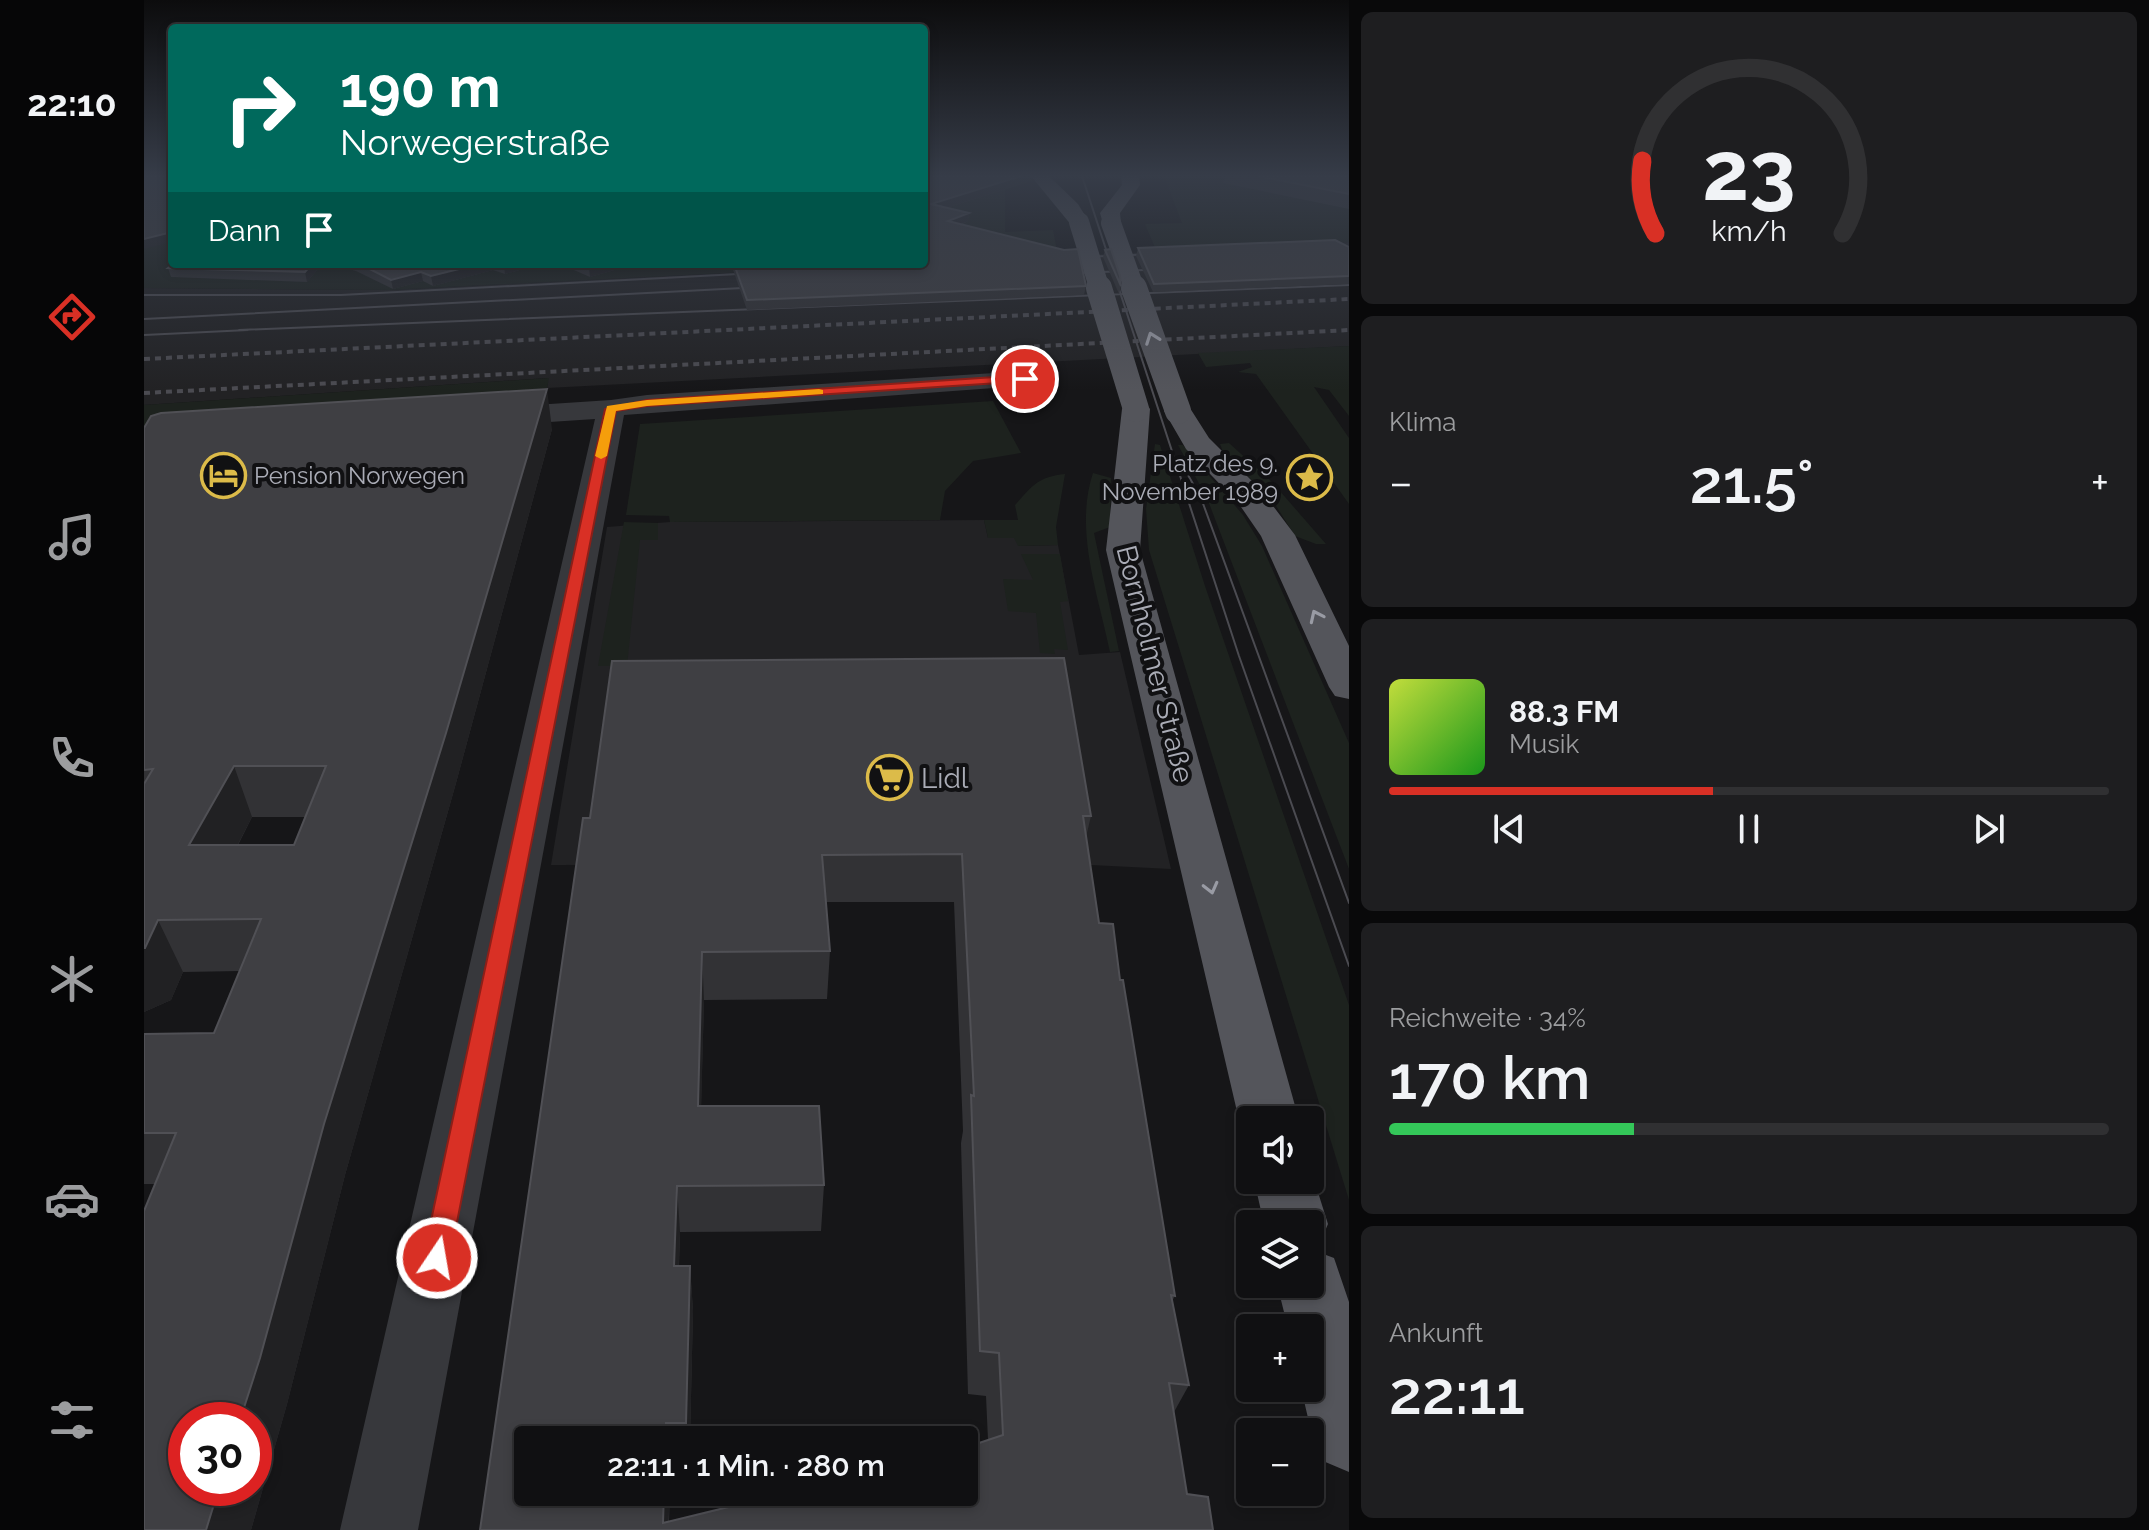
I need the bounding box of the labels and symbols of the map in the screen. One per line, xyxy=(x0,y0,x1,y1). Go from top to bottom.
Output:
one-way arrow xyxy=(1145,332,1162,346)
pin xyxy=(991,345,1059,413)
place label: Platz des 9. November 1989 xyxy=(1102,449,1278,506)
hotel icon: Pension Norwegen xyxy=(199,451,247,499)
place icon: Platz des 9. November 1989 xyxy=(1285,453,1333,501)
place label: Pension Norwegen xyxy=(254,461,465,490)
street label: Bornholmer Straße xyxy=(1110,542,1200,786)
one-way arrow xyxy=(1310,610,1326,625)
supermarket icon: Lidl xyxy=(866,754,914,802)
place label: Lidl xyxy=(921,762,969,795)
one-way arrow xyxy=(1201,881,1218,895)
position arrow xyxy=(395,1216,479,1300)
speed limit sign: 30 xyxy=(168,1402,272,1506)

